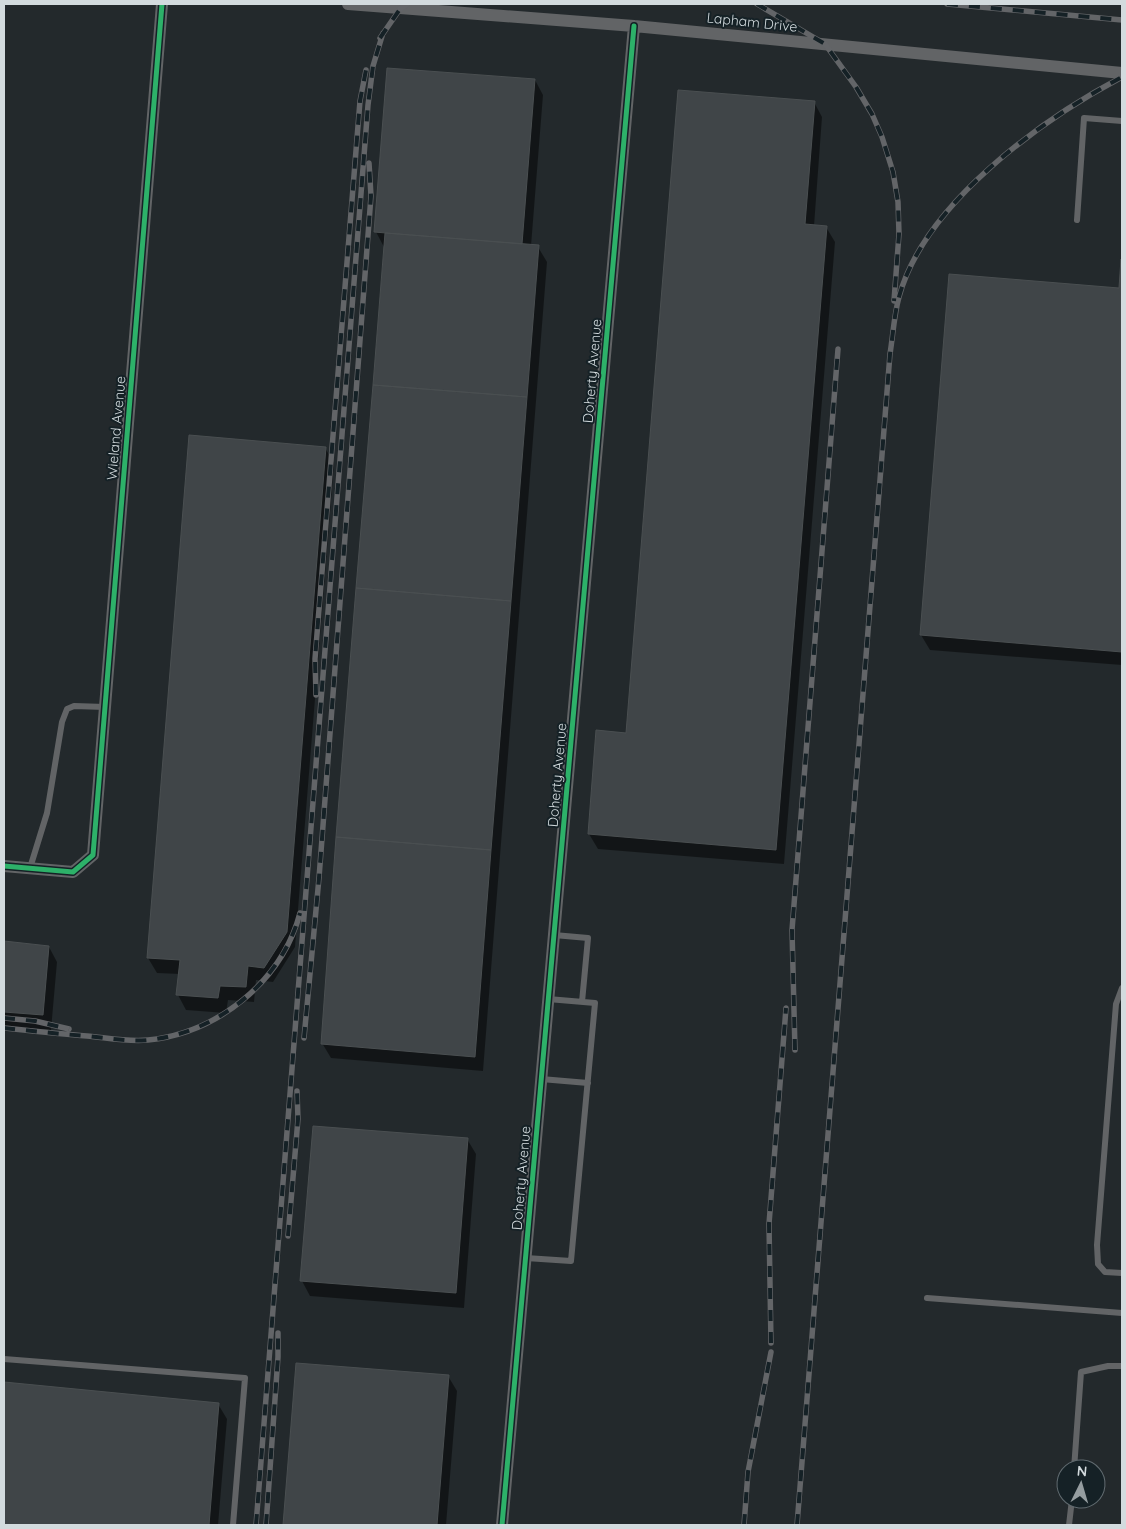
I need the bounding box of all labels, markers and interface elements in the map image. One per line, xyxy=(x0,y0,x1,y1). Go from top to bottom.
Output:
street label: Lapham Drive xyxy=(706,8,798,36)
street label: Doherty Avenue xyxy=(578,318,606,424)
street label: Wieland Avenue xyxy=(102,375,130,481)
street label: Doherty Avenue xyxy=(543,722,571,828)
street label: Doherty Avenue xyxy=(507,1125,535,1231)
north arrow xyxy=(1056,1459,1106,1509)
text: N xyxy=(1076,1462,1088,1480)

